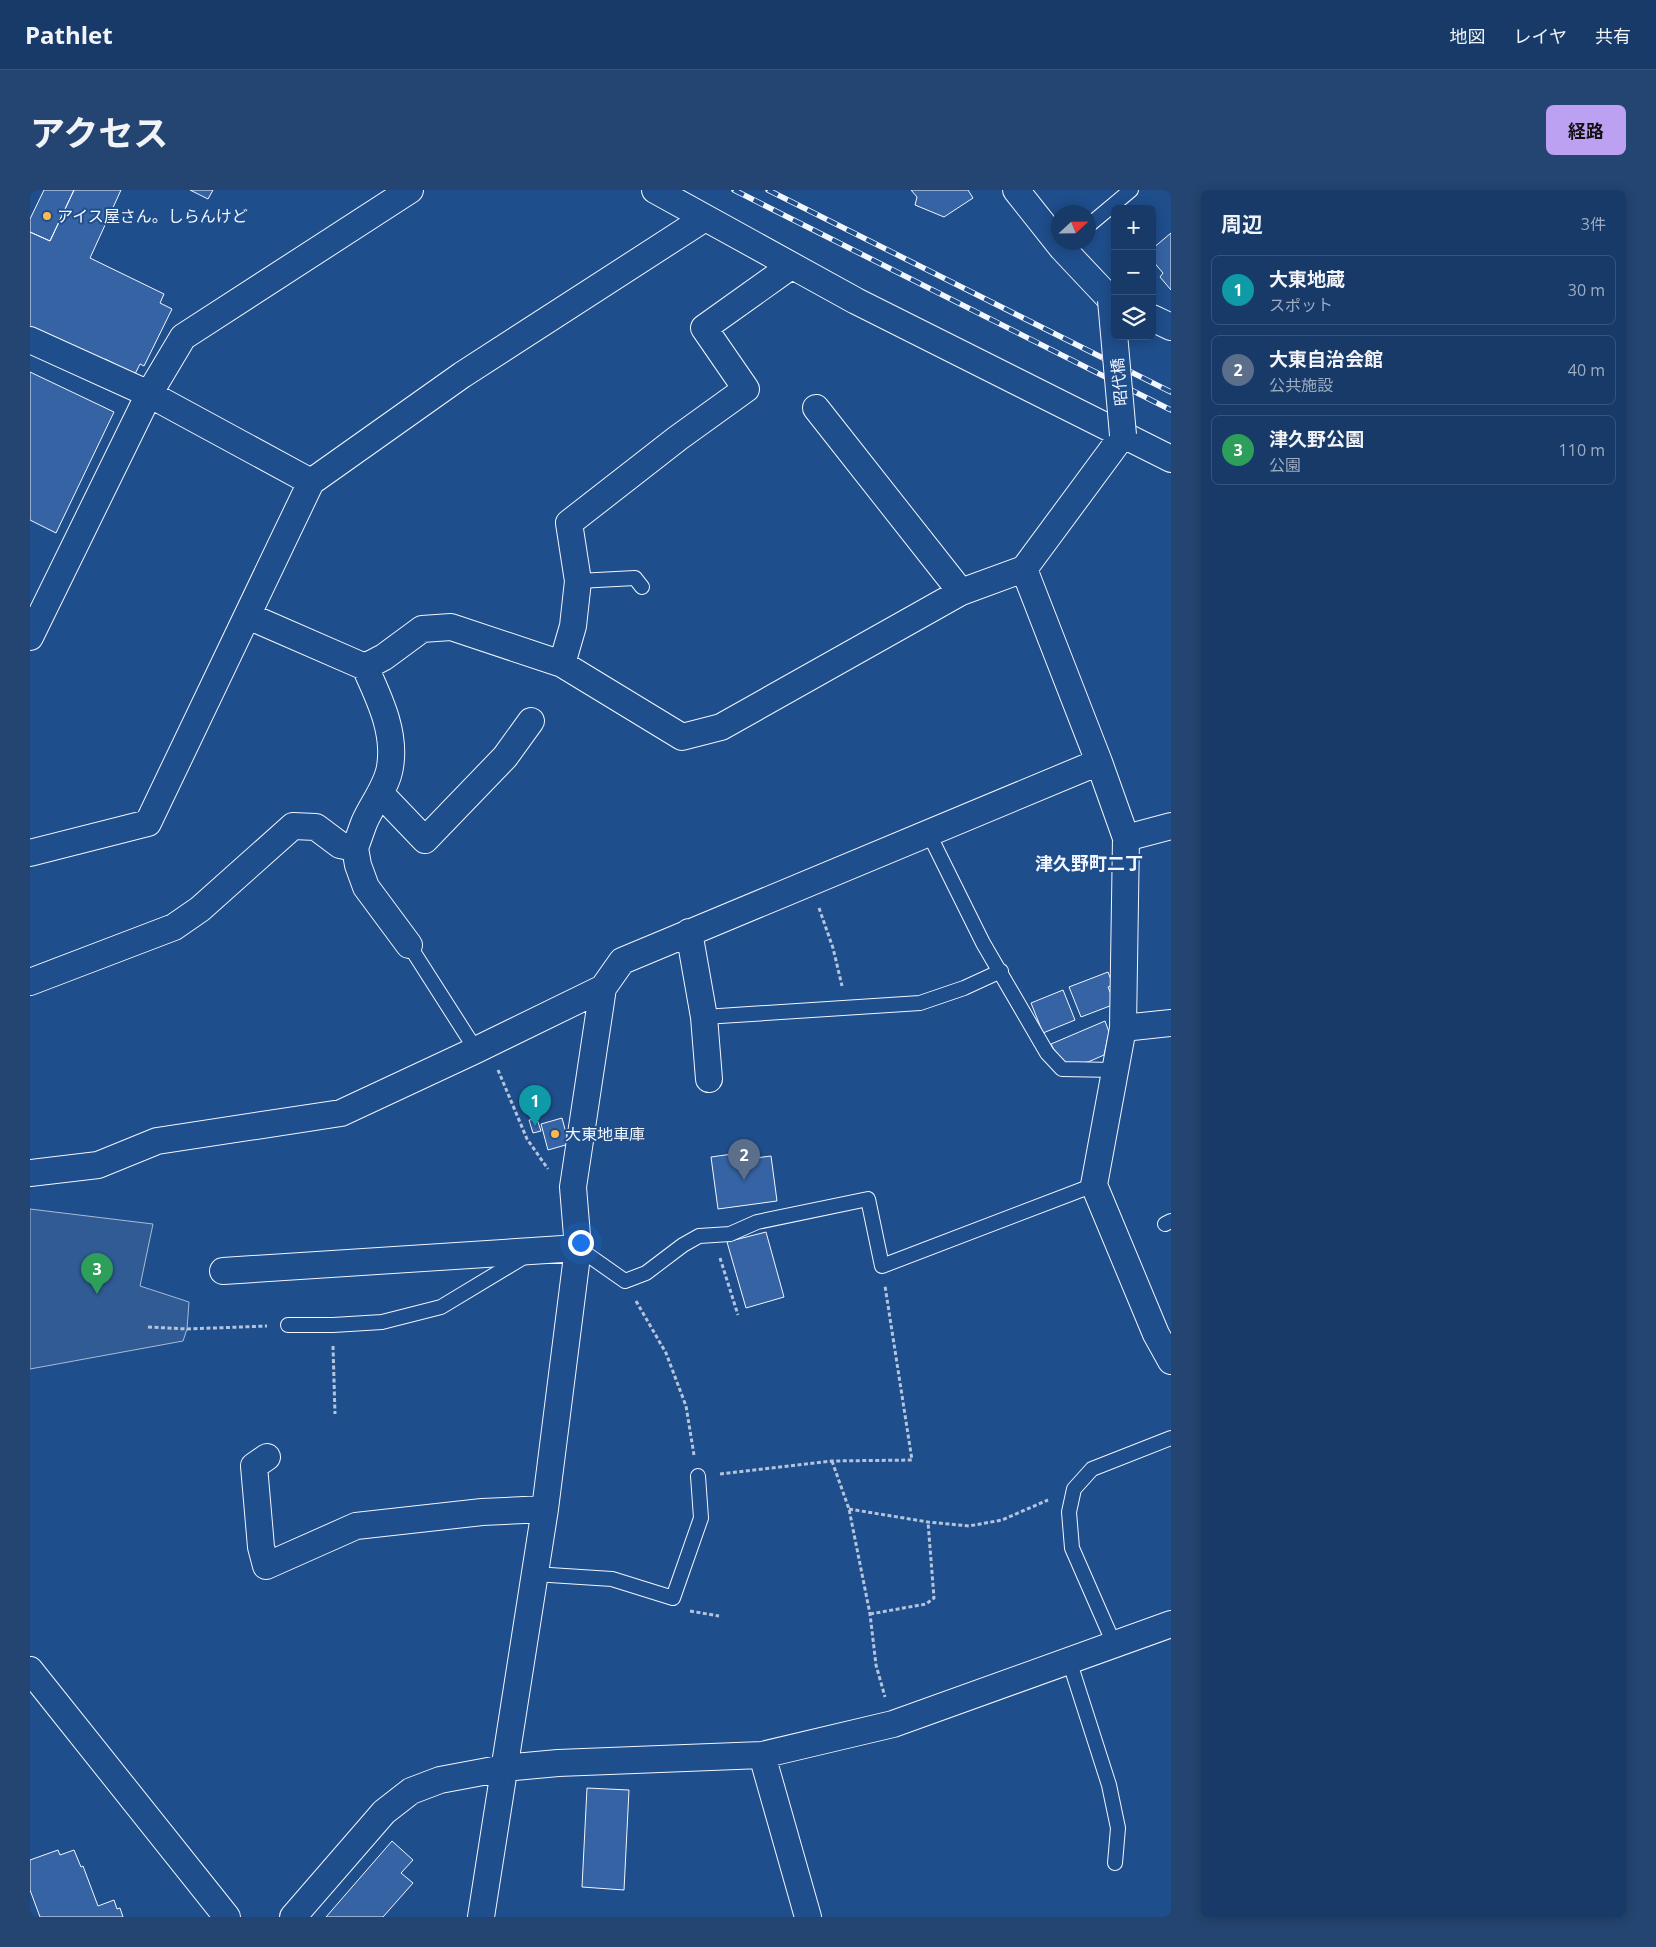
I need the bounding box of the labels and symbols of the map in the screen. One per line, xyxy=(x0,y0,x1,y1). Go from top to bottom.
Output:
place label: アイス屋さん。しらんけど xyxy=(57,205,248,227)
north arrow xyxy=(1051,205,1096,250)
marker: アイス屋さん。しらんけど xyxy=(41,210,53,222)
street label: 昭代橋 xyxy=(1106,357,1132,407)
district label: 津久野町二丁 xyxy=(1035,851,1143,875)
pin: 1 xyxy=(519,1085,551,1126)
place label: 大東地車庫 xyxy=(565,1123,645,1145)
marker: 大東地車庫 xyxy=(549,1128,561,1140)
pin: 2 xyxy=(728,1139,760,1180)
your location xyxy=(568,1230,594,1256)
pin: 3 xyxy=(81,1253,113,1294)

